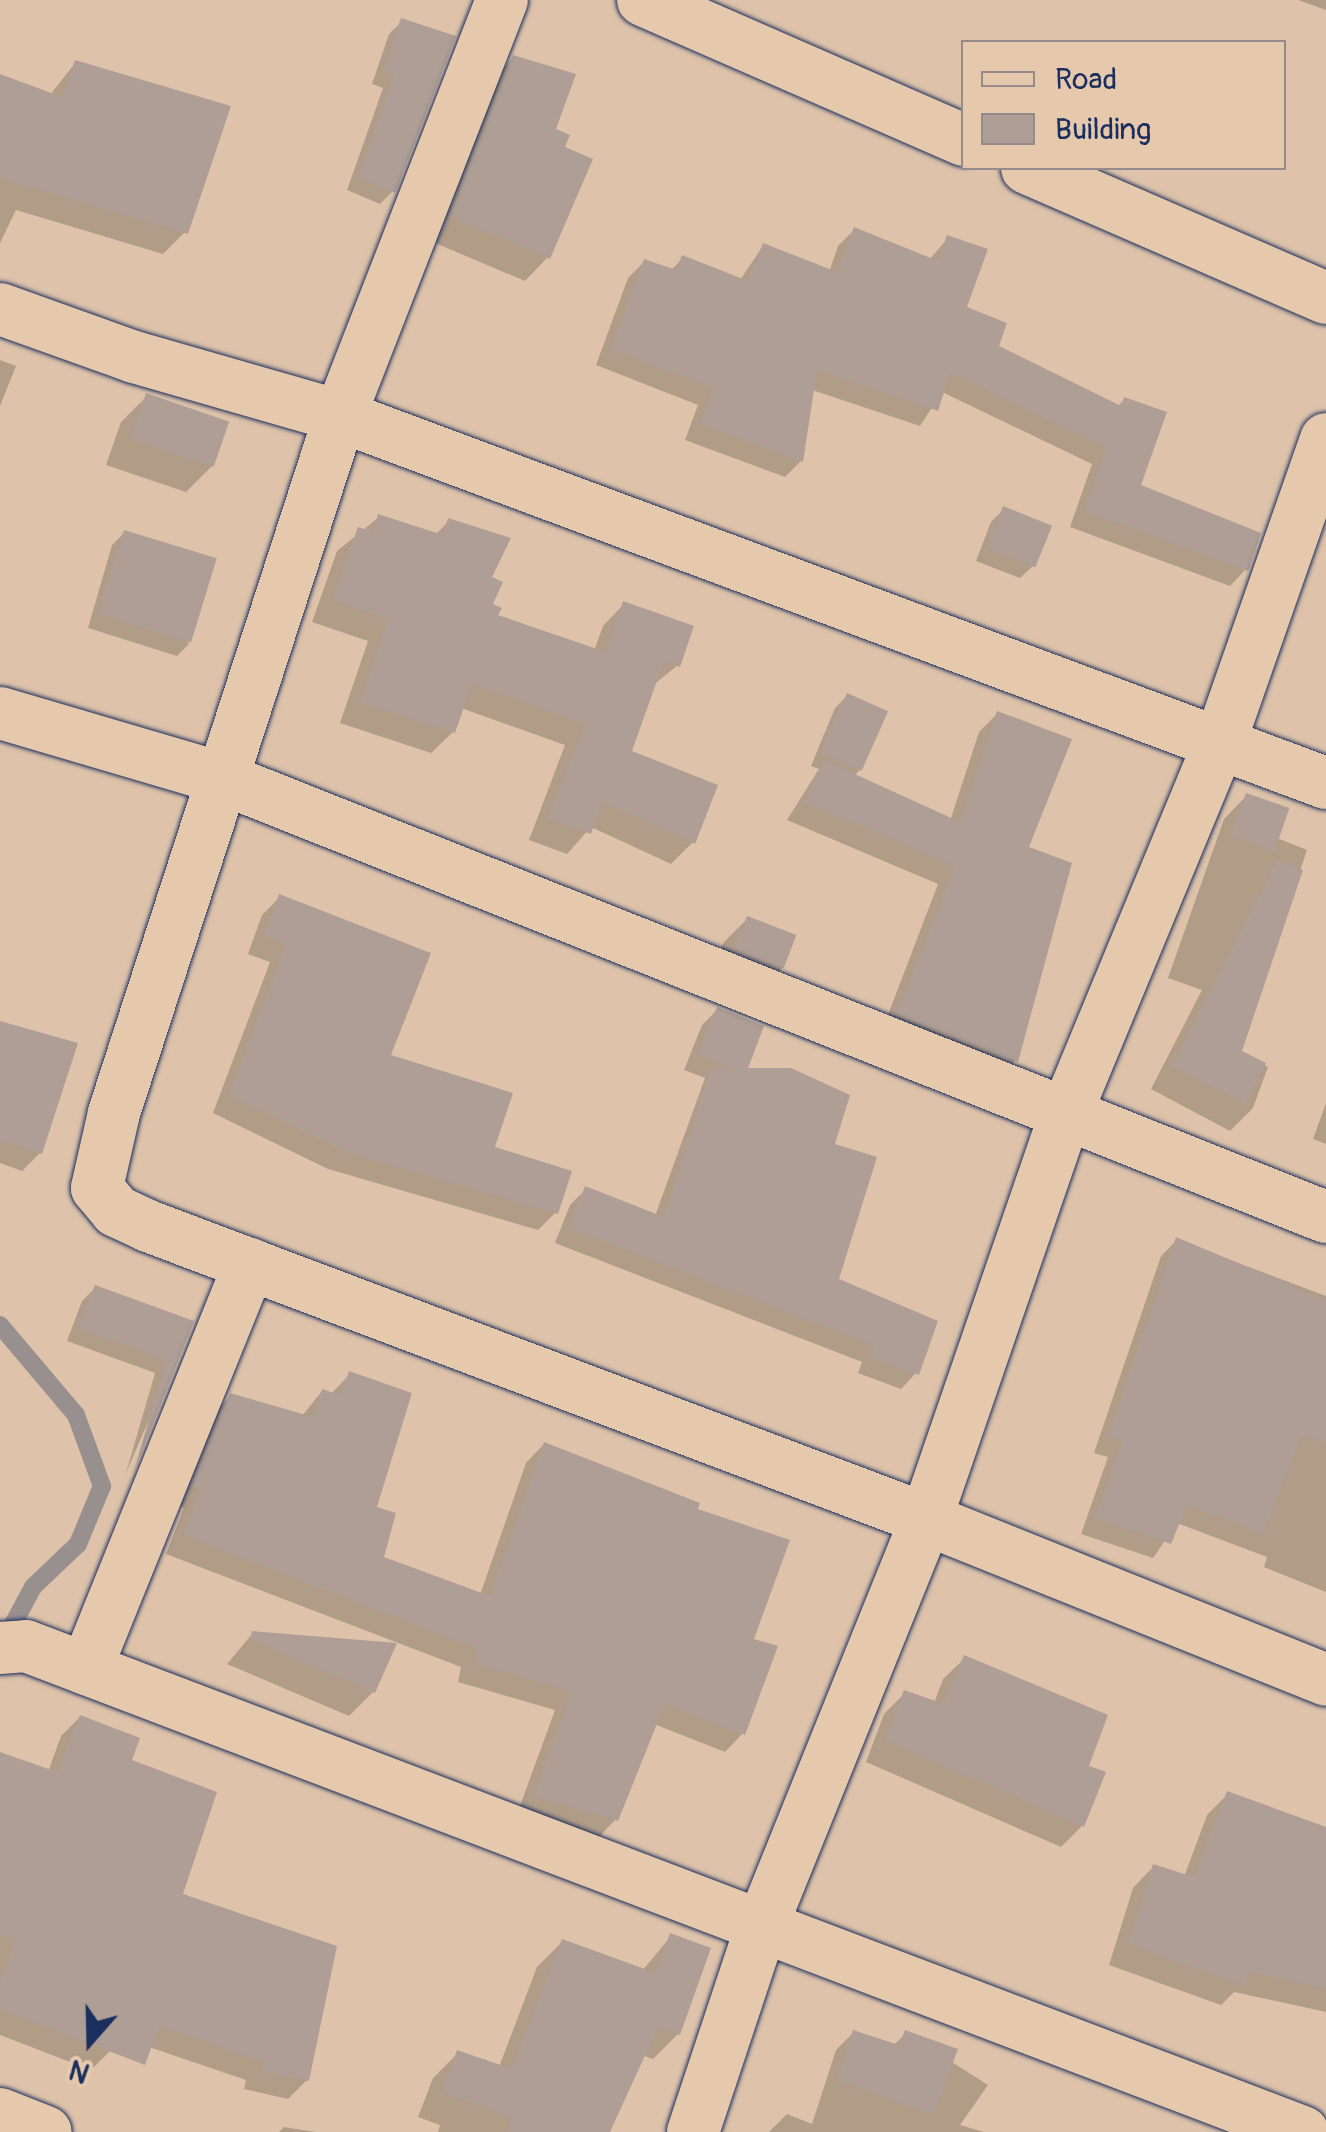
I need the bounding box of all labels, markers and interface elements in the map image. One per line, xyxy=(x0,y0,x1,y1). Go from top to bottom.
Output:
legend xyxy=(961,40,1286,170)
text: Road xyxy=(1055,61,1117,98)
text: Building xyxy=(1055,111,1151,148)
north arrow xyxy=(40,1992,140,2092)
text: N xyxy=(65,2051,94,2090)

